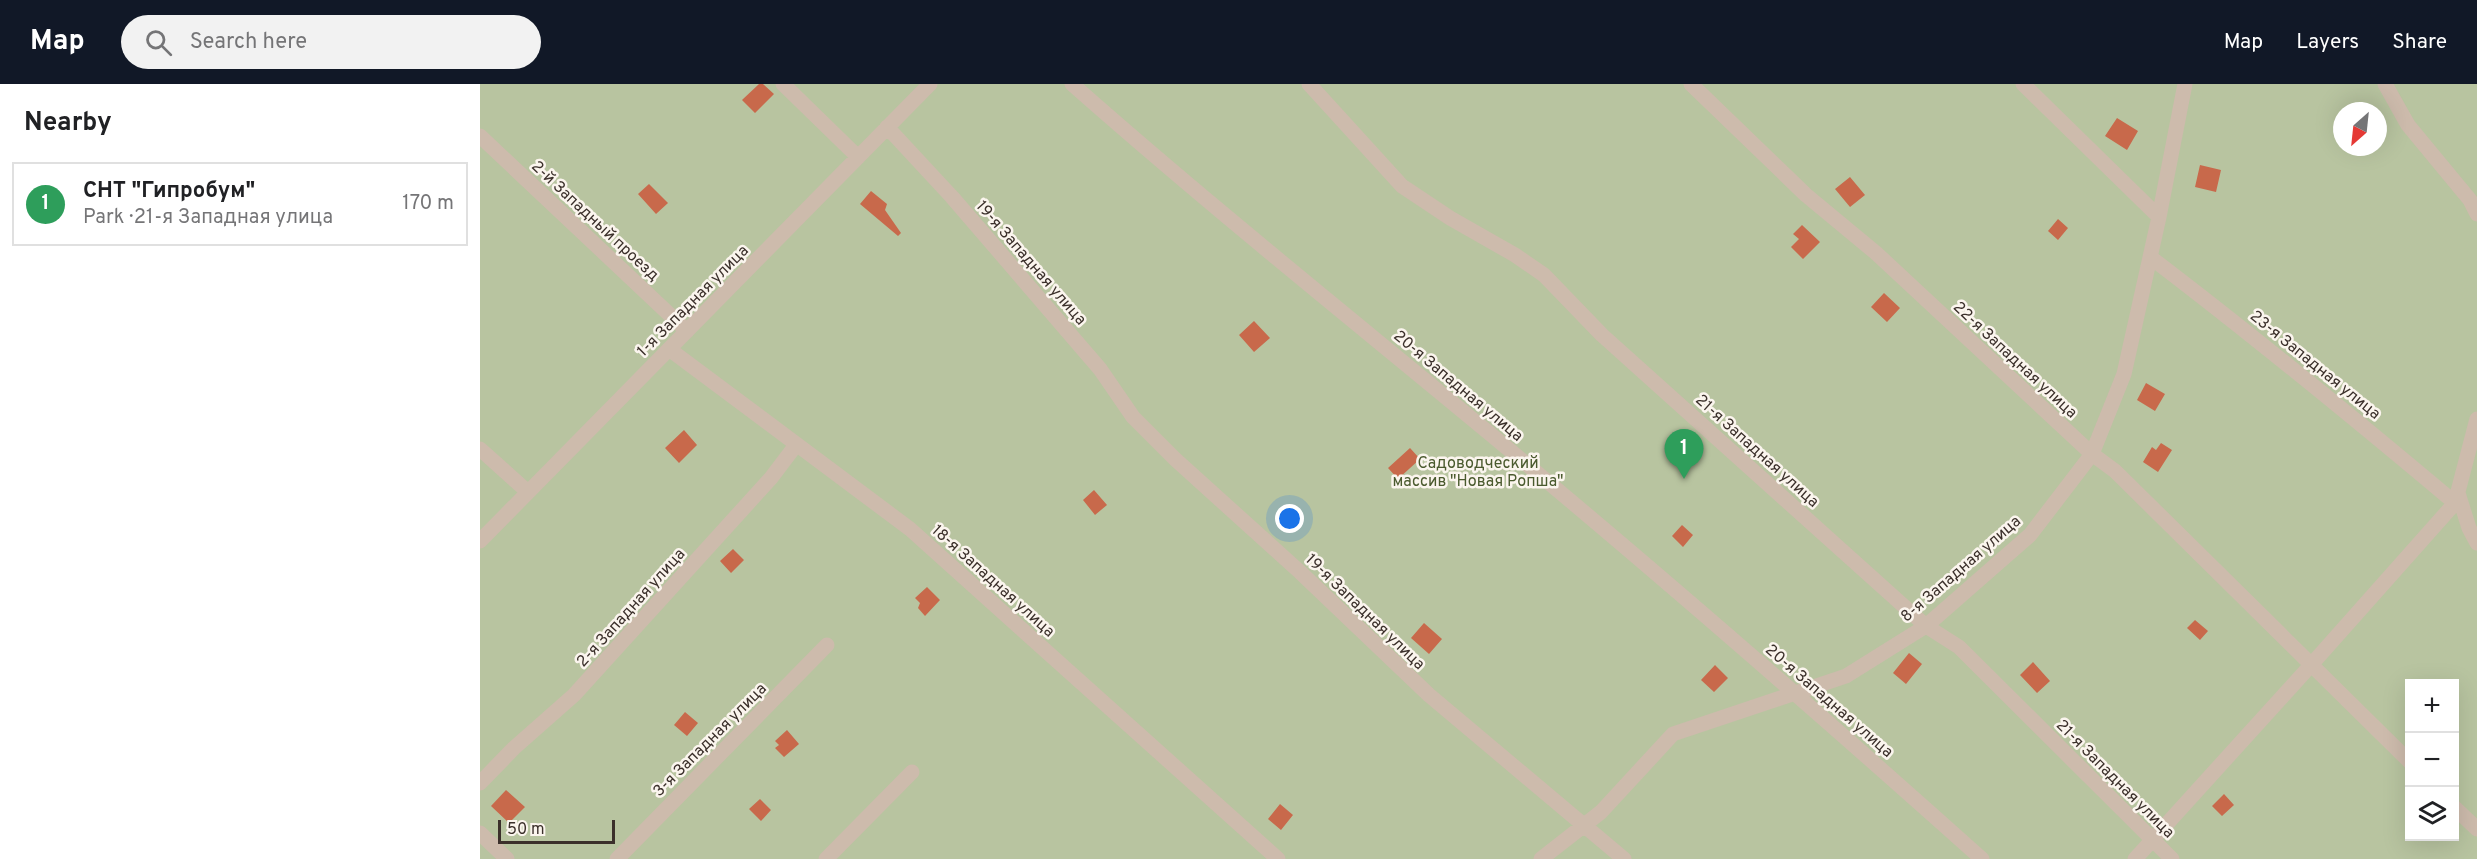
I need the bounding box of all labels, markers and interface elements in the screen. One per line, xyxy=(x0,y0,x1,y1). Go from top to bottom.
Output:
search box xyxy=(121,15,541,69)
text: Map xyxy=(30,24,85,60)
icon: search xyxy=(142,26,175,59)
text: Search here xyxy=(190,29,307,56)
text: Map xyxy=(2224,29,2263,56)
text: Layers xyxy=(2296,29,2359,56)
text: Share xyxy=(2392,29,2447,56)
north arrow xyxy=(2333,102,2387,156)
text: Nearby xyxy=(24,107,112,140)
street label: 2-й Западный проезд xyxy=(527,157,663,286)
text: СНТ "Гипробум" xyxy=(83,178,255,205)
text: 1 xyxy=(42,191,50,217)
text: 170 m xyxy=(402,191,454,217)
street label: 19-я Западная улица xyxy=(971,197,1090,330)
text: Park · 21-я Западная улица xyxy=(83,205,333,231)
street label: 1-я Западная улица xyxy=(633,241,753,361)
street label: 22-я Западная улица xyxy=(1948,298,2081,423)
street label: 23-я Западная улица xyxy=(2245,307,2384,424)
street label: 20-я Западная улица xyxy=(1389,326,1527,447)
street label: 21-я Западная улица xyxy=(1691,391,1823,512)
pin: 1 xyxy=(1664,430,1704,479)
park label: Садоводческий массив "Новая Ропша" xyxy=(1392,454,1564,492)
your location xyxy=(1275,504,1304,533)
street label: 8-я Западная улица xyxy=(1897,512,2025,627)
street label: 18-я Западная улица xyxy=(927,521,1058,642)
street label: 2-я Западная улица xyxy=(573,545,690,672)
street label: 19-я Западная улица xyxy=(1301,550,1429,675)
street label: 20-я Западная улица xyxy=(1761,640,1897,763)
street label: 3-я Западная улица xyxy=(649,679,771,801)
map controls xyxy=(2405,679,2459,841)
button: + xyxy=(2405,679,2459,733)
street label: 21-я Западная улица xyxy=(2051,716,2178,843)
button: − xyxy=(2405,733,2459,787)
button: layers xyxy=(2405,787,2459,841)
scale bar xyxy=(498,817,615,844)
text: 50 m xyxy=(507,820,545,840)

